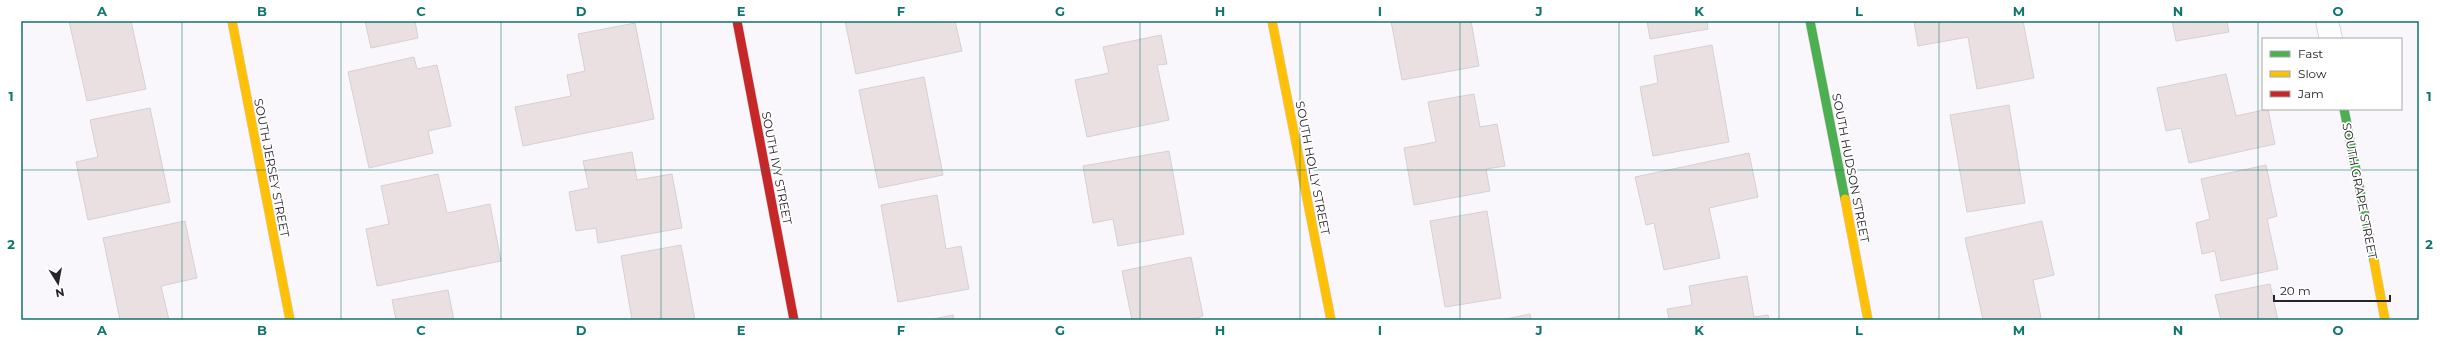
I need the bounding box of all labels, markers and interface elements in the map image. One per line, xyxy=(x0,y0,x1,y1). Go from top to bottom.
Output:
text: A xyxy=(96,3,108,19)
text: B xyxy=(257,3,267,19)
text: C xyxy=(416,3,426,19)
text: D xyxy=(576,3,587,19)
text: E xyxy=(737,3,746,19)
text: F xyxy=(897,3,905,19)
text: G xyxy=(1055,3,1065,19)
text: H xyxy=(1215,3,1225,19)
text: I xyxy=(1378,3,1382,19)
text: J xyxy=(1534,3,1543,19)
text: K xyxy=(1694,3,1704,19)
text: L xyxy=(1855,3,1863,19)
text: M xyxy=(2013,3,2025,19)
text: N xyxy=(2173,3,2183,19)
text: O xyxy=(2333,3,2344,19)
legend xyxy=(2262,38,2402,110)
text: Fast xyxy=(2298,46,2323,61)
text: Slow xyxy=(2298,66,2327,81)
text: Jam xyxy=(2297,86,2324,101)
text: 1 xyxy=(8,88,14,104)
text: 1 xyxy=(2426,88,2432,104)
street label: SOUTH HUDSON STREET xyxy=(1829,92,1873,244)
street label: SOUTH JERSEY STREET xyxy=(251,97,293,239)
street label: SOUTH HOLLY STREET xyxy=(1293,100,1333,236)
street label: SOUTH IVY STREET xyxy=(759,110,795,226)
street label: SOUTH GRAPE STREET xyxy=(2339,122,2381,261)
text: 2 xyxy=(7,236,15,252)
text: 2 xyxy=(2425,236,2433,252)
north arrow xyxy=(38,263,78,303)
scale bar xyxy=(2274,277,2390,303)
text: 20 m xyxy=(2280,283,2311,298)
text: N xyxy=(54,285,66,301)
text: A xyxy=(96,322,108,338)
text: B xyxy=(257,322,267,338)
text: C xyxy=(416,322,426,338)
text: D xyxy=(576,322,587,338)
text: E xyxy=(737,322,746,338)
text: F xyxy=(897,322,905,338)
text: G xyxy=(1055,322,1065,338)
text: H xyxy=(1215,322,1225,338)
text: I xyxy=(1378,322,1382,338)
text: J xyxy=(1534,322,1543,338)
text: K xyxy=(1694,322,1704,338)
text: L xyxy=(1855,322,1863,338)
text: M xyxy=(2013,322,2025,338)
text: N xyxy=(2173,322,2183,338)
text: O xyxy=(2333,322,2344,338)

